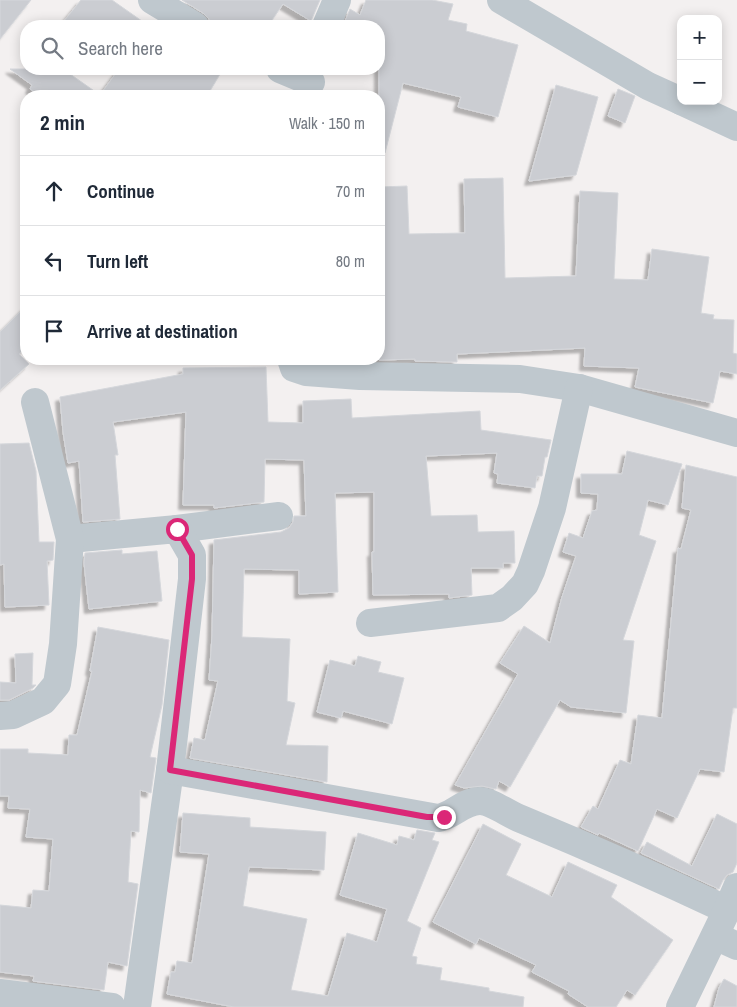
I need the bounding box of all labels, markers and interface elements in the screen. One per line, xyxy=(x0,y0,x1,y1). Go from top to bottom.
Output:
map controls xyxy=(677,15,722,105)
button: + xyxy=(677,15,722,60)
search box xyxy=(20,20,385,75)
icon: search xyxy=(38,34,66,62)
text: Search here xyxy=(78,35,163,61)
button: − xyxy=(677,60,722,105)
text: 2 min xyxy=(40,108,85,137)
text: Walk · 150 m xyxy=(289,112,365,134)
icon: ahead xyxy=(40,177,68,205)
text: Continue xyxy=(87,178,155,204)
text: 70 m xyxy=(336,180,365,202)
icon: left xyxy=(40,247,68,275)
text: Turn left xyxy=(87,248,148,274)
text: 80 m xyxy=(336,250,365,272)
icon: arrive xyxy=(40,317,68,345)
text: Arrive at destination xyxy=(87,318,238,344)
route start xyxy=(166,518,189,541)
route end xyxy=(433,806,456,829)

